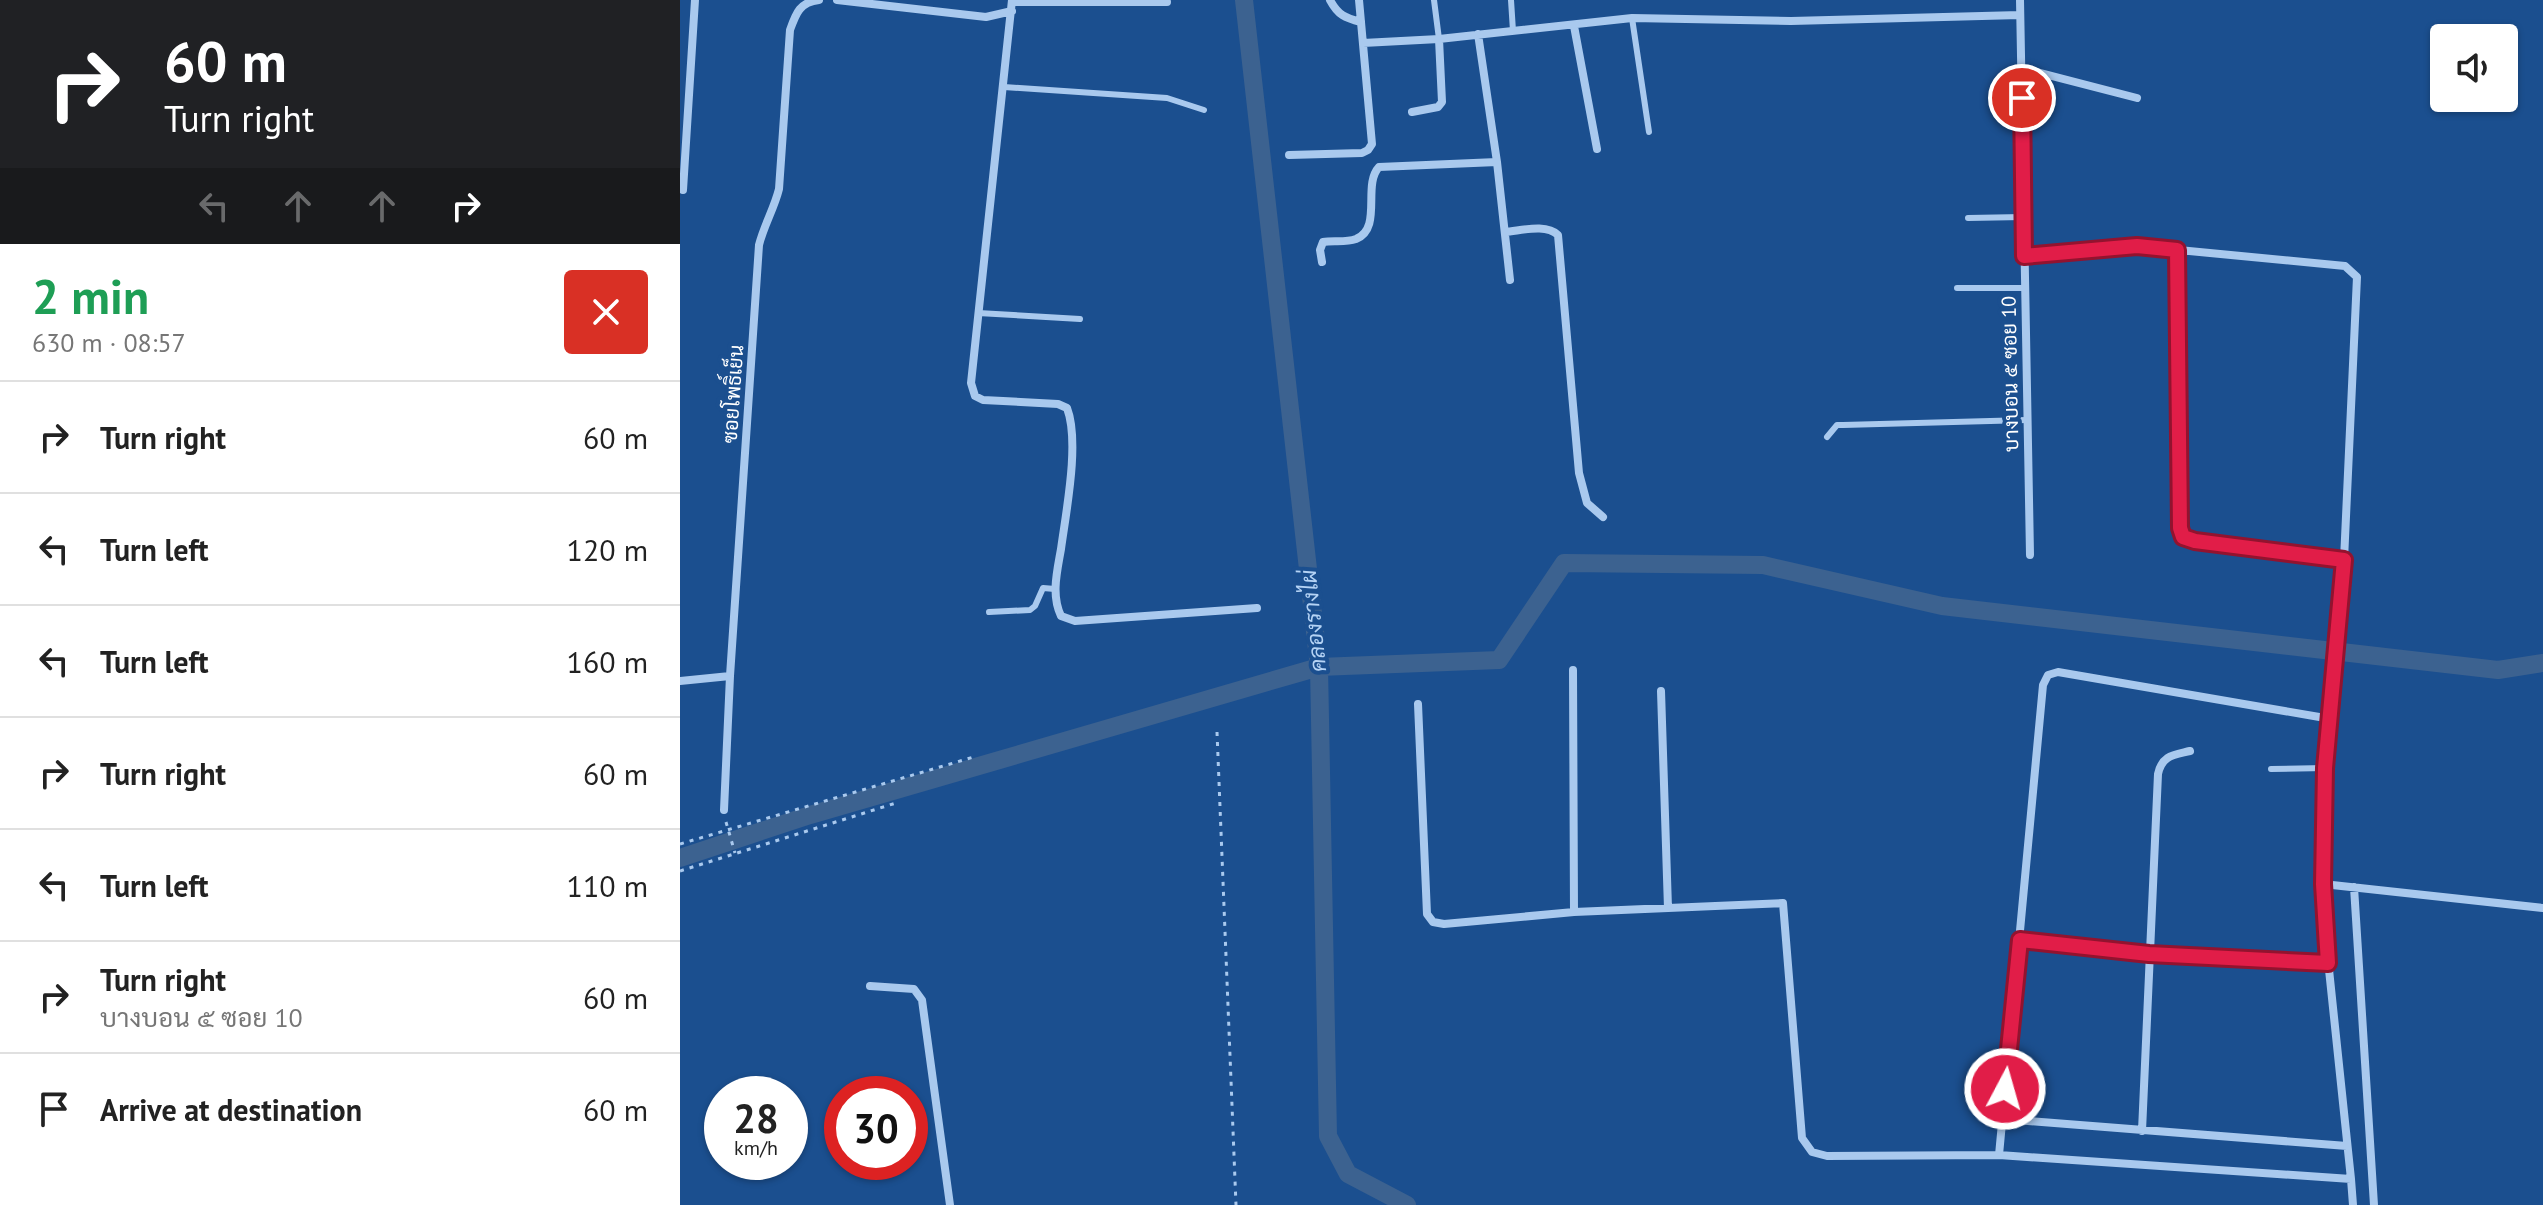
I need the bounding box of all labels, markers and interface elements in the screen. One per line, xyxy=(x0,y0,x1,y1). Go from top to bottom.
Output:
map controls xyxy=(2430,24,2518,112)
button: sound xyxy=(2430,24,2518,112)
text: 60 m xyxy=(164,25,287,97)
icon: right xyxy=(32,32,136,136)
pin xyxy=(1988,64,2056,132)
icon: arrive xyxy=(2000,76,2044,120)
text: Turn right xyxy=(164,95,314,142)
icon: left xyxy=(192,184,236,228)
icon: ahead xyxy=(276,184,320,228)
icon: ahead xyxy=(360,184,404,228)
icon: right xyxy=(444,184,488,228)
text: 2 min xyxy=(32,265,149,327)
button: close xyxy=(564,270,648,354)
street label: บางบอน ๕ ซอย 10 xyxy=(1996,296,2024,452)
text: 630 m · 08:57 xyxy=(32,326,186,359)
street label: ซอยโพธิ์เย็น xyxy=(712,344,749,444)
icon: right xyxy=(32,415,76,459)
text: Turn right xyxy=(100,418,226,457)
text: 60 m xyxy=(583,418,648,457)
icon: left xyxy=(32,527,76,571)
text: Turn left xyxy=(100,530,208,569)
text: 120 m xyxy=(567,530,648,569)
water label: คลองรางไผ่ xyxy=(1294,568,1332,673)
icon: left xyxy=(32,639,76,683)
text: Turn left xyxy=(100,642,208,681)
text: 160 m xyxy=(567,642,648,681)
icon: right xyxy=(32,751,76,795)
text: Turn right xyxy=(100,754,226,793)
text: 60 m xyxy=(583,754,648,793)
icon: left xyxy=(32,863,76,907)
text: Turn left xyxy=(100,866,208,905)
text: 110 m xyxy=(567,866,648,905)
text: Turn right xyxy=(100,960,226,999)
icon: right xyxy=(32,975,76,1019)
text: 60 m xyxy=(583,978,648,1017)
text: บางบอน ๕ ซอย 10 xyxy=(100,1001,303,1034)
position arrow xyxy=(1963,1047,2047,1131)
speed limit sign: 30 xyxy=(824,1076,928,1180)
icon: arrive xyxy=(32,1087,76,1131)
text: Arrive at destination xyxy=(100,1090,362,1129)
text: 60 m xyxy=(583,1090,648,1129)
text: 28 xyxy=(733,1092,779,1144)
text: km/h xyxy=(734,1135,778,1161)

